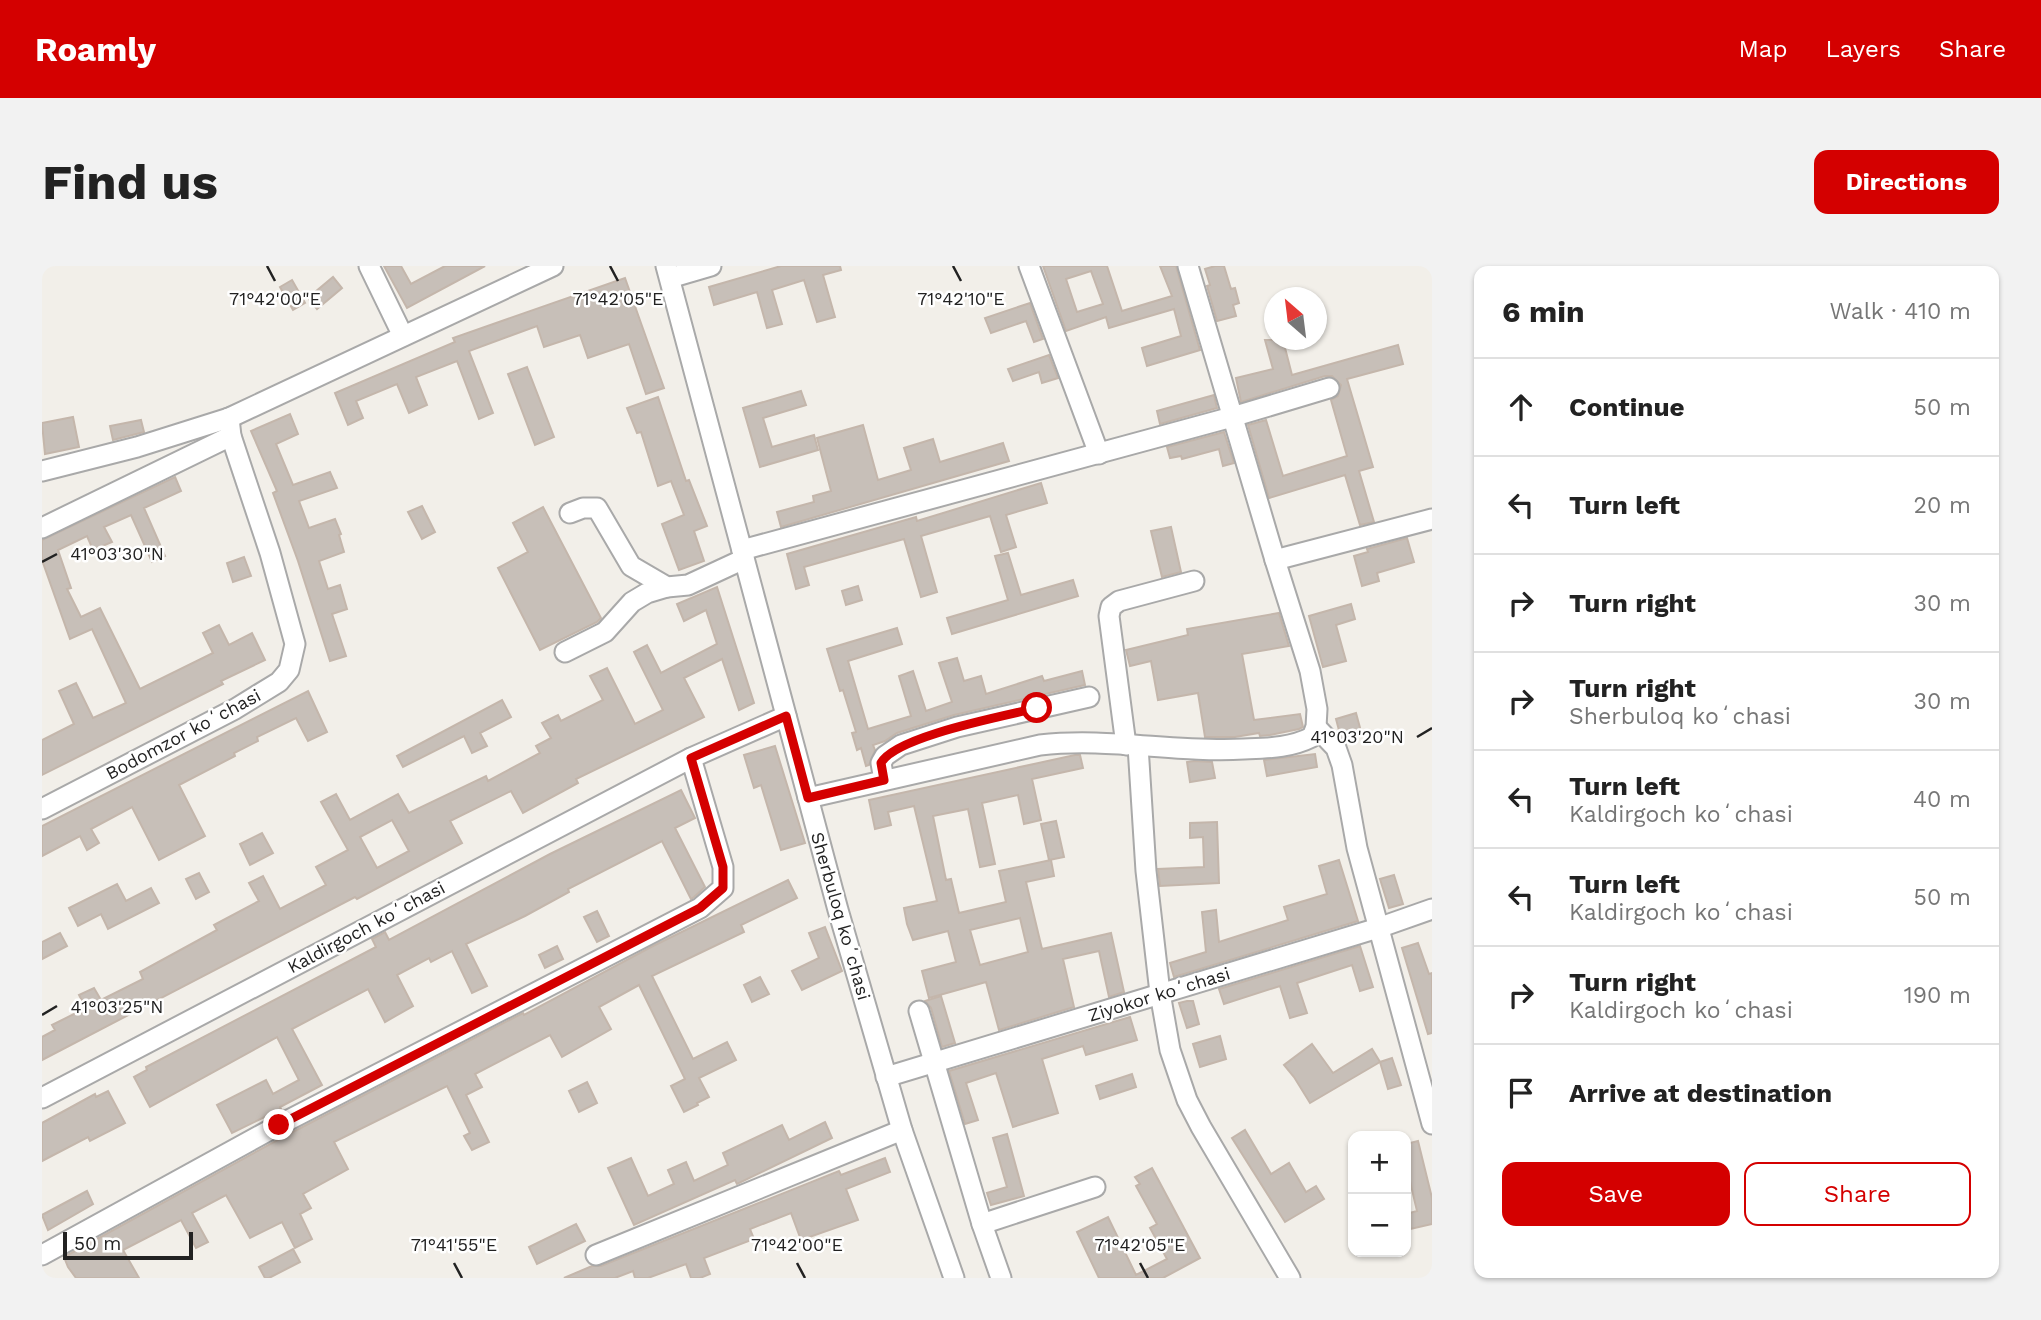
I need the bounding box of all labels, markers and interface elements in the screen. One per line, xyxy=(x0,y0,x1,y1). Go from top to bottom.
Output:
text: Roamly xyxy=(35,30,156,69)
text: Map xyxy=(1739,35,1787,63)
text: Layers xyxy=(1825,35,1901,63)
text: Share xyxy=(1939,35,2006,63)
button: Directions xyxy=(1814,150,1999,214)
text: Find us xyxy=(42,153,218,211)
north arrow xyxy=(1264,287,1327,350)
text: 71°42'00"E xyxy=(229,288,321,309)
text: 71°42'05"E xyxy=(572,288,664,309)
text: 71°42'10"E xyxy=(917,288,1005,309)
text: 6 min xyxy=(1502,294,1585,329)
text: Walk · 410 m xyxy=(1830,298,1971,325)
icon: ahead xyxy=(1502,388,1540,426)
text: Continue xyxy=(1569,392,1685,422)
text: 50 m xyxy=(1914,394,1971,421)
icon: left xyxy=(1502,486,1540,524)
text: Turn left xyxy=(1569,490,1680,520)
text: 20 m xyxy=(1914,492,1971,519)
text: 41°03'30"N xyxy=(70,543,164,564)
icon: right xyxy=(1502,584,1540,622)
text: Turn right xyxy=(1569,588,1696,618)
text: 30 m xyxy=(1914,590,1971,617)
text: Turn right xyxy=(1569,673,1696,703)
icon: right xyxy=(1502,682,1540,720)
street label: Bodomzor koʻchasi xyxy=(102,684,264,784)
text: 30 m xyxy=(1914,688,1971,715)
route start xyxy=(1021,692,1052,723)
text: Sherbuloq koʻchasi xyxy=(1569,703,1791,730)
text: 41°03'20"N xyxy=(1310,726,1404,747)
text: Turn left xyxy=(1569,771,1680,801)
icon: left xyxy=(1502,780,1540,818)
text: 40 m xyxy=(1913,786,1971,813)
text: Kaldirgoch koʻchasi xyxy=(1569,801,1793,828)
street label: Sherbuloq koʻchasi xyxy=(807,830,875,1002)
text: Turn left xyxy=(1569,869,1680,899)
street label: Kaldirgoch koʻchasi xyxy=(284,877,448,977)
icon: left xyxy=(1502,878,1540,916)
text: 50 m xyxy=(1914,884,1971,911)
text: Kaldirgoch koʻchasi xyxy=(1569,899,1793,926)
street label: Ziyokor koʻchasi xyxy=(1086,962,1232,1026)
text: Turn right xyxy=(1569,967,1696,997)
icon: right xyxy=(1502,976,1540,1014)
text: 190 m xyxy=(1904,982,1971,1009)
text: 41°03'25"N xyxy=(71,996,164,1017)
text: Kaldirgoch koʻchasi xyxy=(1569,997,1793,1024)
icon: arrive xyxy=(1502,1074,1540,1112)
text: Arrive at destination xyxy=(1569,1078,1832,1108)
route end xyxy=(263,1109,294,1140)
map controls xyxy=(1348,1131,1411,1257)
button: + xyxy=(1348,1131,1411,1194)
button: Save xyxy=(1502,1162,1730,1226)
button: Share xyxy=(1744,1162,1971,1226)
button: − xyxy=(1348,1194,1411,1257)
scale bar xyxy=(63,1229,192,1261)
text: 50 m xyxy=(74,1232,121,1255)
text: 71°41'55"E xyxy=(411,1234,497,1255)
text: 71°42'00"E xyxy=(751,1234,843,1255)
text: 71°42'05"E xyxy=(1094,1234,1186,1255)

